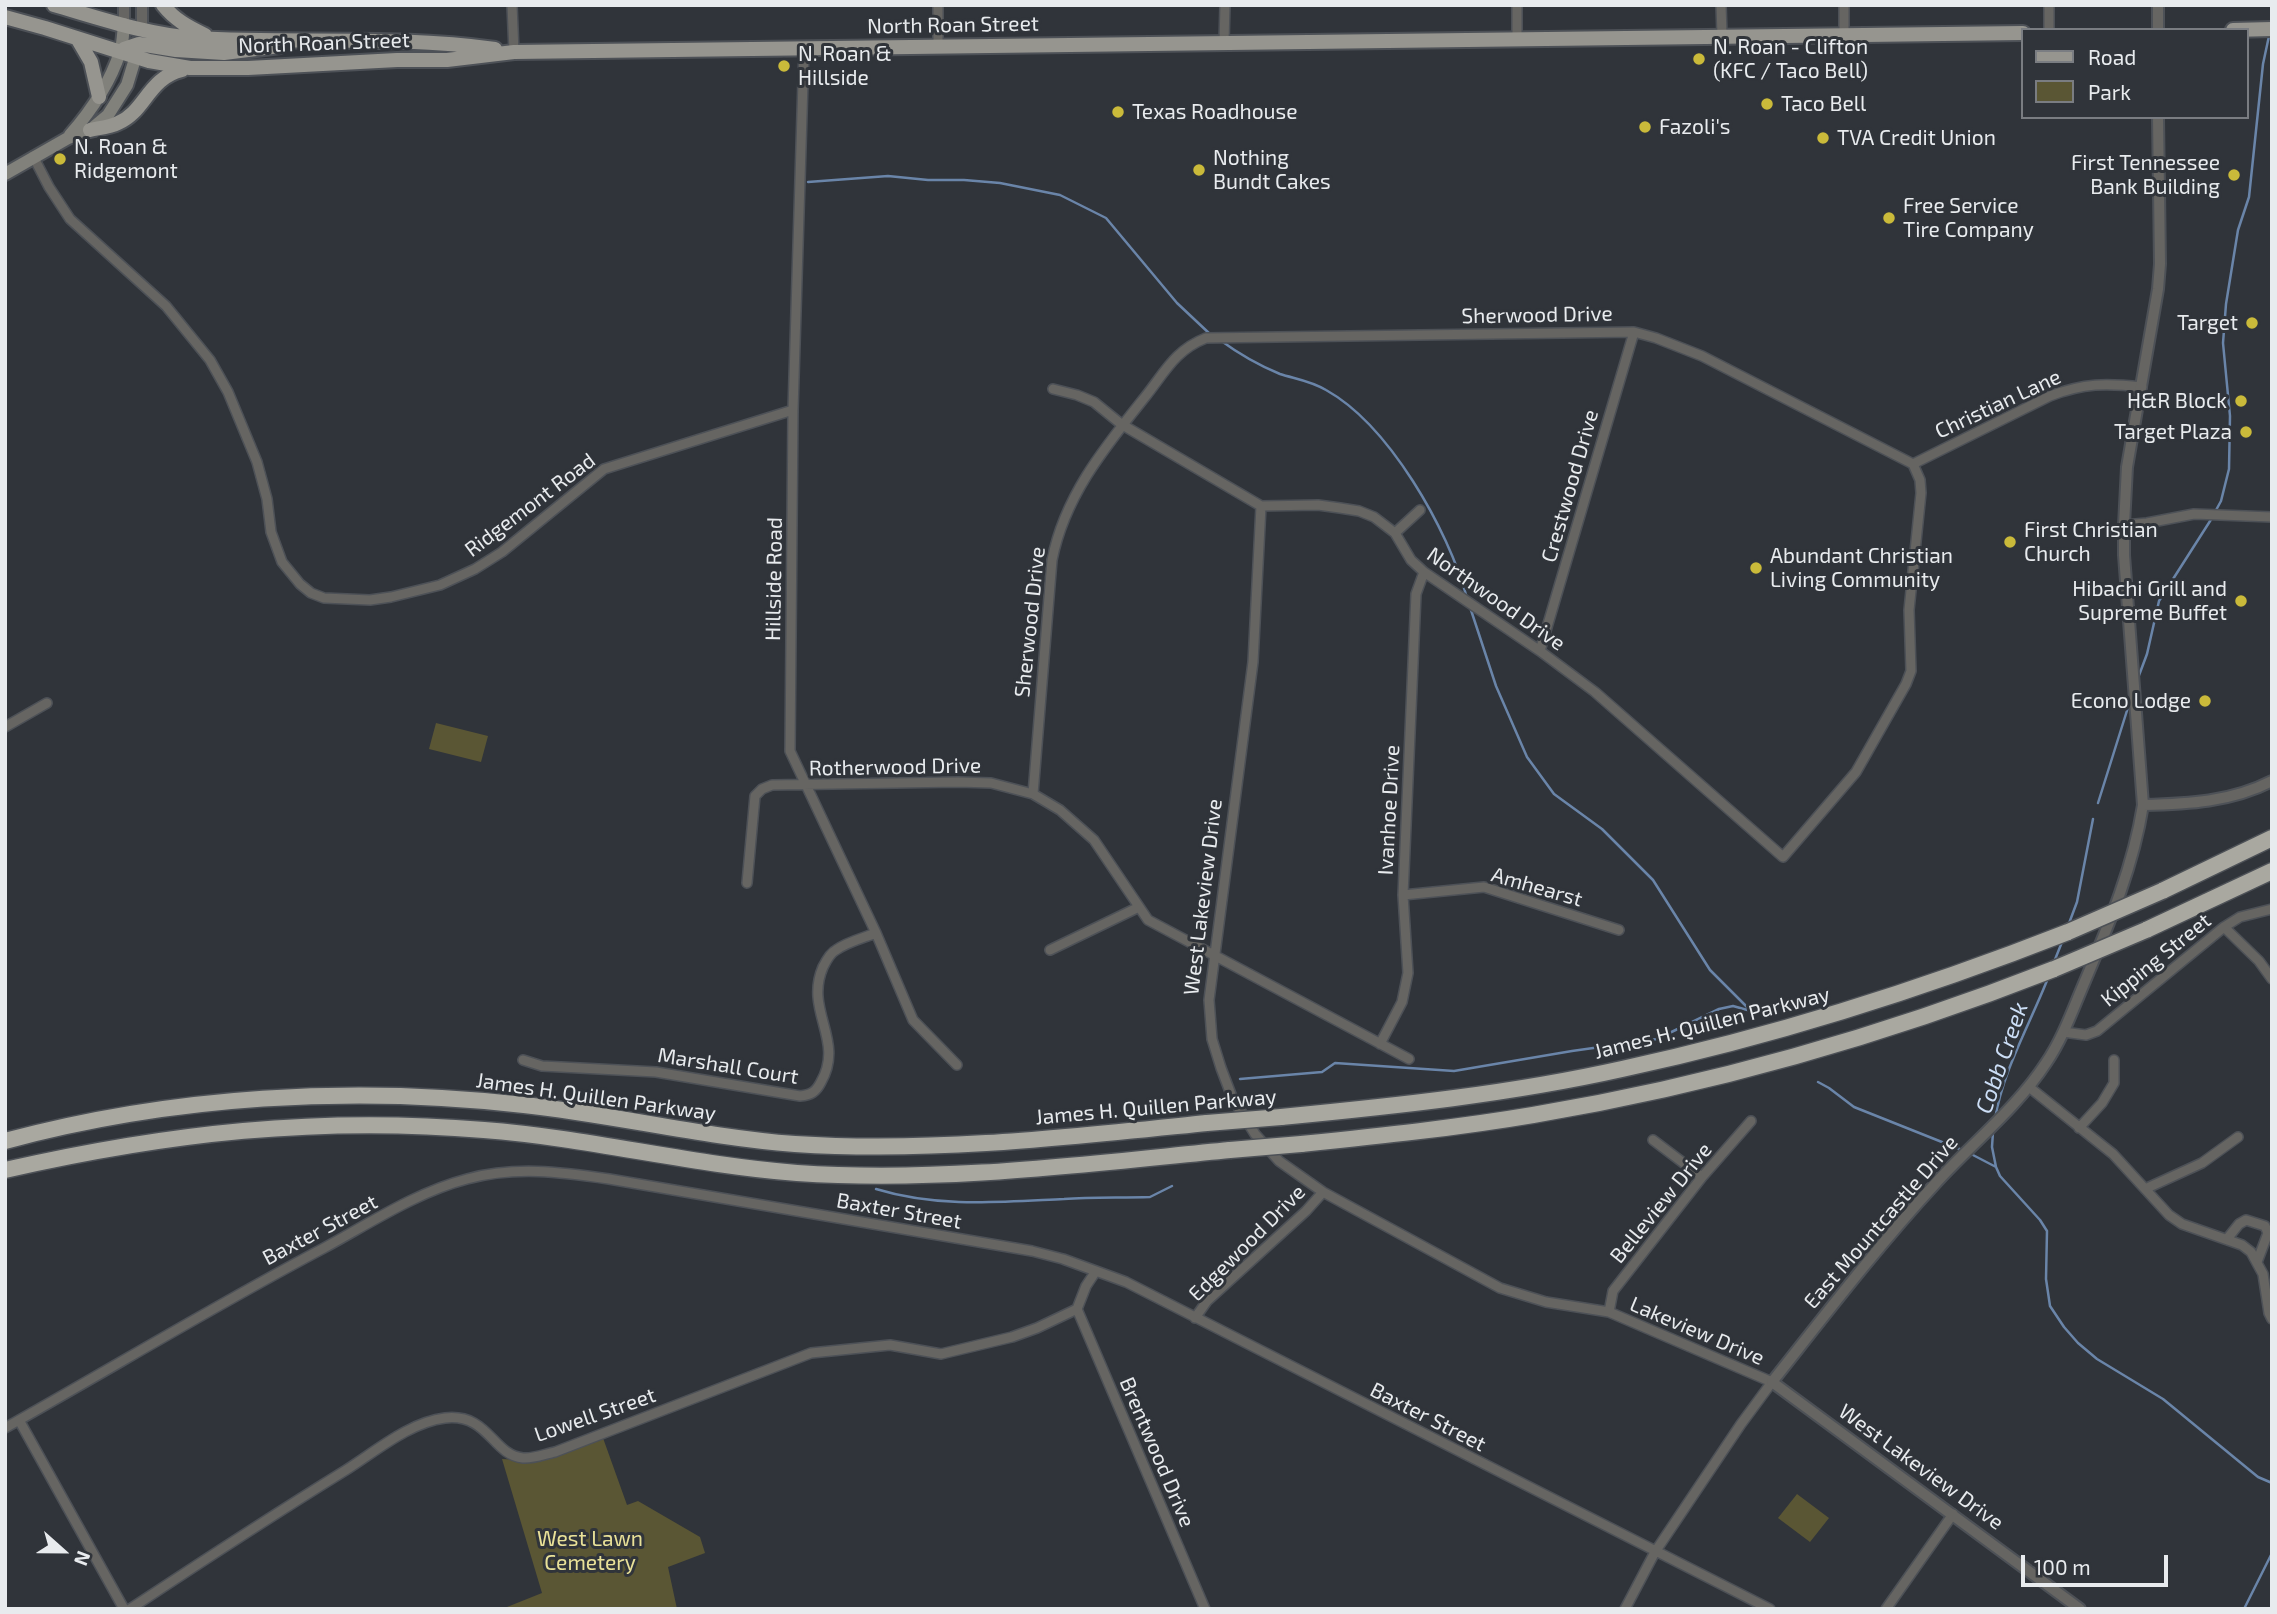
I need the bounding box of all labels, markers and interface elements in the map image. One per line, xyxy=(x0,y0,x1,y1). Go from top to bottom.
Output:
street label: North Roan Street xyxy=(867,11,1039,39)
street label: North Roan Street xyxy=(238,27,410,59)
legend xyxy=(2022,28,2249,119)
place label: N. Roan - Clifton (KFC / Taco Bell) xyxy=(1713,34,1868,84)
place label: N. Roan & Hillside xyxy=(798,41,892,91)
text: Road xyxy=(2088,44,2136,69)
marker: N. Roan - Clifton (KFC / Taco Bell) xyxy=(1691,51,1707,67)
marker: N. Roan & Hillside xyxy=(776,58,792,74)
text: Park xyxy=(2088,79,2131,104)
place label: Taco Bell xyxy=(1781,91,1866,117)
marker: Taco Bell xyxy=(1759,96,1775,112)
place label: Texas Roadhouse xyxy=(1132,99,1298,125)
marker: Texas Roadhouse xyxy=(1110,104,1126,120)
place label: Fazoli's xyxy=(1659,114,1730,140)
marker: Fazoli's xyxy=(1637,119,1653,135)
place label: TVA Credit Union xyxy=(1837,125,1996,151)
marker: TVA Credit Union xyxy=(1815,130,1831,146)
place label: N. Roan & Ridgemont xyxy=(74,134,178,184)
place label: Nothing Bundt Cakes xyxy=(1213,145,1331,195)
place label: First Tennessee Bank Building xyxy=(2071,150,2220,200)
marker: N. Roan & Ridgemont xyxy=(52,151,68,167)
marker: Nothing Bundt Cakes xyxy=(1191,162,1207,178)
marker: First Tennessee Bank Building xyxy=(2226,167,2242,183)
place label: Free Service Tire Company xyxy=(1903,193,2034,243)
marker: Free Service Tire Company xyxy=(1881,210,1897,226)
street label: Sherwood Drive xyxy=(1461,301,1613,329)
place label: Target xyxy=(2177,310,2238,336)
marker: Target xyxy=(2244,315,2260,331)
street label: Christian Lane xyxy=(1931,364,2065,444)
place label: H&R Block xyxy=(2127,388,2227,414)
marker: H&R Block xyxy=(2233,393,2249,409)
street label: Crestwood Drive xyxy=(1536,407,1604,565)
place label: Target Plaza xyxy=(2114,419,2232,445)
marker: Target Plaza xyxy=(2238,424,2254,440)
street label: Ridgemont Road xyxy=(460,448,600,562)
street label: Hillside Road xyxy=(760,517,788,641)
place label: First Christian Church xyxy=(2024,517,2158,567)
marker: First Christian Church xyxy=(2002,534,2018,550)
street label: Northwood Drive xyxy=(1422,542,1570,656)
place label: Abundant Christian Living Community xyxy=(1770,543,1953,593)
street label: Sherwood Drive xyxy=(1010,545,1050,699)
marker: Abundant Christian Living Community xyxy=(1748,560,1764,576)
place label: Hibachi Grill and Supreme Buffet xyxy=(2072,576,2227,626)
marker: Hibachi Grill and Supreme Buffet xyxy=(2233,593,2249,609)
place label: Econo Lodge xyxy=(2071,688,2191,714)
marker: Econo Lodge xyxy=(2197,693,2213,709)
street label: Ivanhoe Drive xyxy=(1373,744,1405,876)
street label: Rotherwood Drive xyxy=(809,753,981,781)
street label: West Lakeview Drive xyxy=(1178,797,1228,997)
street label: Amhearst xyxy=(1489,862,1585,912)
street label: Kipping Street xyxy=(2096,908,2216,1012)
street label: James H. Quillen Parkway xyxy=(1592,982,1832,1064)
water label: Cobb Creek xyxy=(1970,999,2034,1117)
street label: Marshall Court xyxy=(656,1042,800,1090)
street label: James H. Quillen Parkway xyxy=(474,1068,718,1126)
street label: James H. Quillen Parkway xyxy=(1034,1084,1278,1130)
street label: East Mountcastle Drive xyxy=(1799,1130,1963,1314)
street label: Belleview Drive xyxy=(1605,1138,1717,1268)
street label: Edgewood Drive xyxy=(1184,1180,1310,1306)
street label: Baxter Street xyxy=(835,1188,963,1234)
street label: Baxter Street xyxy=(258,1189,382,1271)
street label: Lakeview Drive xyxy=(1626,1291,1768,1371)
street label: Brentwood Drive xyxy=(1114,1373,1200,1531)
street label: Baxter Street xyxy=(1366,1377,1490,1457)
street label: Lowell Street xyxy=(531,1382,659,1448)
street label: West Lakeview Drive xyxy=(1834,1399,2008,1535)
north arrow xyxy=(28,1516,98,1586)
park label: West Lawn Cemetery xyxy=(537,1526,643,1576)
scale bar xyxy=(2025,1540,2172,1584)
text: N xyxy=(70,1548,96,1569)
text: 100 m xyxy=(2034,1554,2091,1579)

